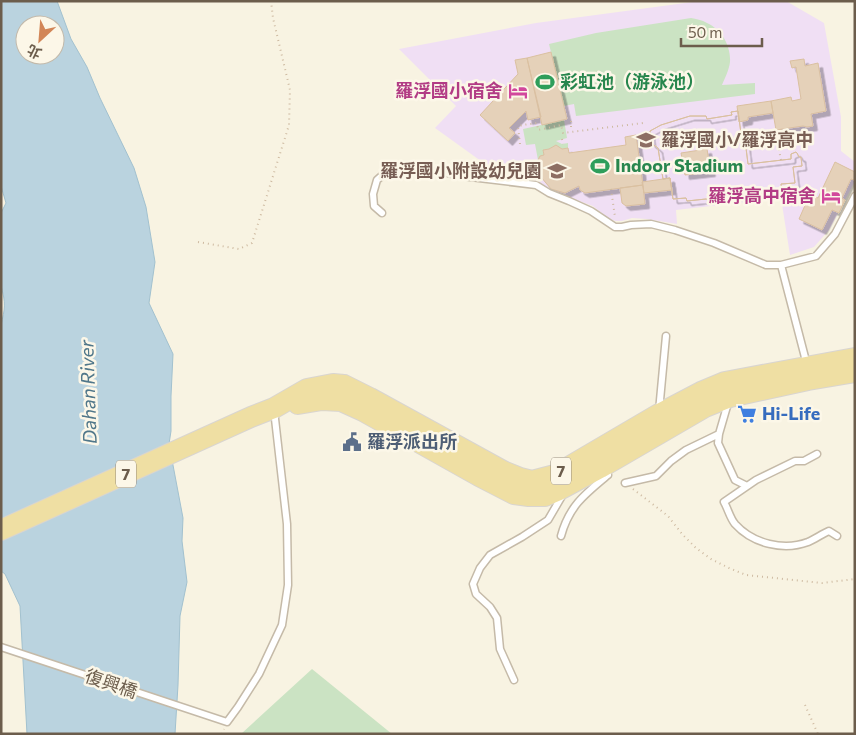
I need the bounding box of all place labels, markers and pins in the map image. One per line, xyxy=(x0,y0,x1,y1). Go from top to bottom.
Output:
place label: 彩虹池（游泳池） xyxy=(560,70,704,92)
sports icon: 彩虹池（游泳池） xyxy=(534,71,556,93)
place label: 羅浮國小宿舍 xyxy=(395,79,503,101)
hotel icon: 羅浮國小宿舍 xyxy=(507,80,529,102)
place label: 羅浮國小/羅浮高中 xyxy=(661,128,813,150)
school or university icon: 羅浮國小/羅浮高中 xyxy=(635,129,657,151)
place label: Indoor Stadium xyxy=(615,154,743,176)
sports icon: Indoor Stadium xyxy=(589,155,611,177)
place label: 羅浮國小附設幼兒園 xyxy=(380,159,542,181)
school or university icon: 羅浮國小附設幼兒園 xyxy=(546,160,568,182)
place label: 羅浮高中宿舍 xyxy=(708,184,816,206)
hotel icon: 羅浮高中宿舍 xyxy=(820,185,842,207)
place label: Hi-Life xyxy=(762,402,820,424)
supermarket icon: Hi-Life xyxy=(736,403,758,425)
place label: 羅浮派出所 xyxy=(367,430,457,452)
public building icon: 羅浮派出所 xyxy=(341,431,363,453)

